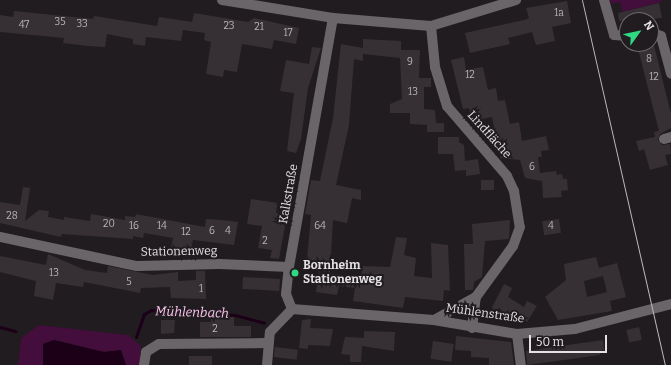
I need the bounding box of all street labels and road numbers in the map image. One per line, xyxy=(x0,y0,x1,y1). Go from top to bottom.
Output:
street label: Lindfläche xyxy=(464,108,514,162)
street label: Kalkstraße xyxy=(277,163,301,225)
street label: Stationenweg xyxy=(141,244,217,260)
street label: Mühlenstraße xyxy=(445,301,525,327)

